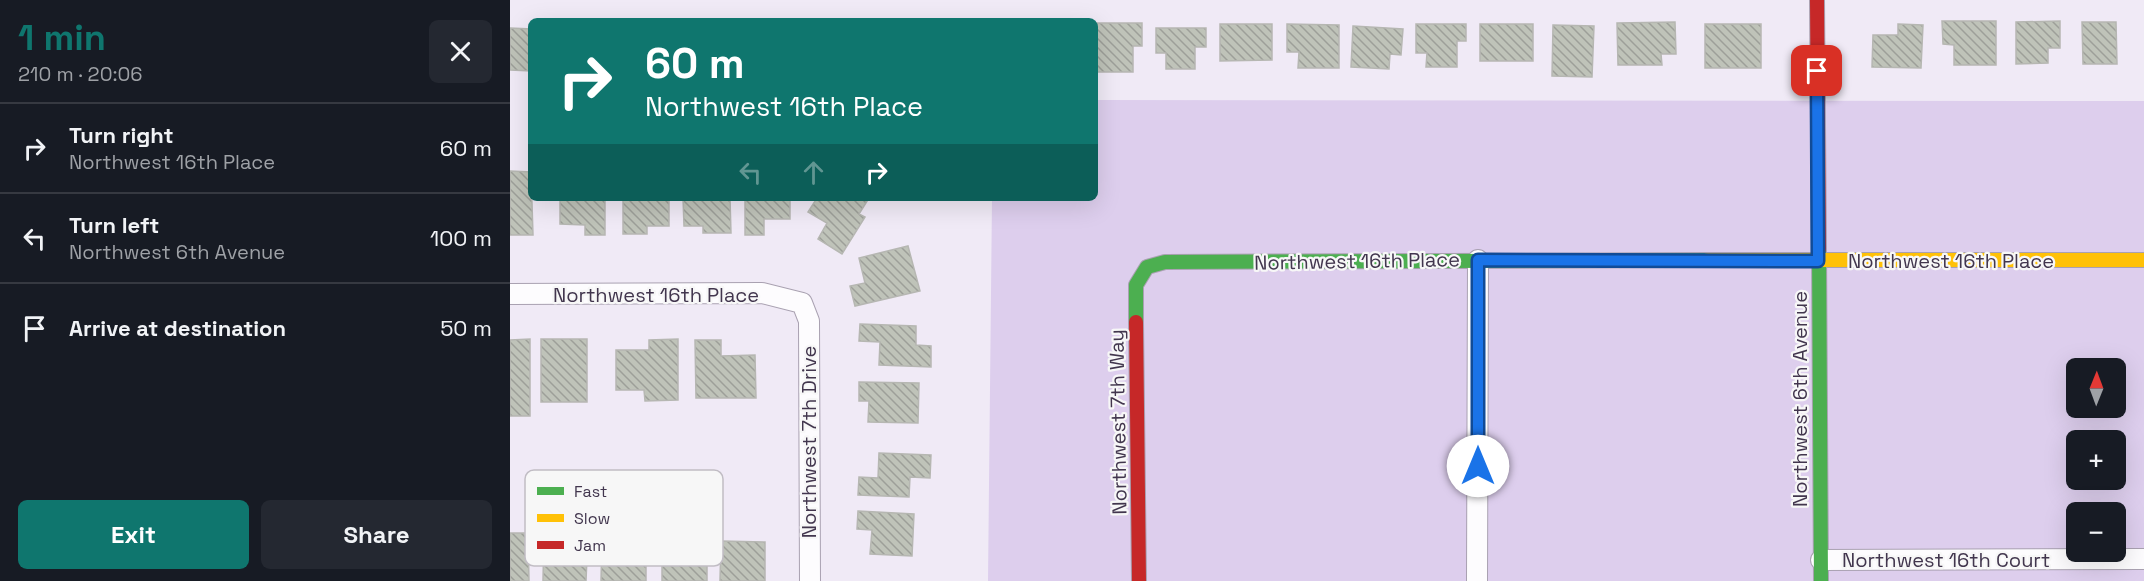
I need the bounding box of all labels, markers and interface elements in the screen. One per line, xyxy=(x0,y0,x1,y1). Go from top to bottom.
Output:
text: 1 min xyxy=(18,15,106,61)
button: close xyxy=(429,20,492,83)
text: 60 m xyxy=(645,37,745,90)
icon: right xyxy=(546,42,624,120)
pin xyxy=(1791,45,1842,96)
icon: arrive xyxy=(1800,54,1833,87)
text: 210 m · 20:06 xyxy=(18,61,143,87)
text: Northwest 16th Place xyxy=(645,89,923,124)
text: Turn right xyxy=(69,121,174,149)
icon: right xyxy=(18,132,51,165)
text: 60 m xyxy=(440,134,492,162)
text: Northwest 16th Place xyxy=(69,149,275,175)
icon: left xyxy=(734,156,767,189)
icon: ahead xyxy=(797,156,830,189)
icon: right xyxy=(860,156,893,189)
text: Turn left xyxy=(69,211,159,239)
icon: left xyxy=(18,222,51,255)
text: 100 m xyxy=(430,224,492,252)
text: Northwest 6th Avenue xyxy=(69,239,285,265)
street label: Northwest 16th Place xyxy=(1254,246,1460,276)
street label: Northwest 16th Place xyxy=(1848,248,2054,274)
street label: Northwest 16th Place xyxy=(553,282,759,308)
street label: Northwest 6th Avenue xyxy=(1787,291,1813,507)
icon: arrive xyxy=(18,312,51,345)
text: Arrive at destination xyxy=(69,314,286,342)
text: 50 m xyxy=(440,314,492,342)
street label: Northwest 7th Way xyxy=(1103,329,1133,515)
street label: Northwest 7th Drive xyxy=(796,346,822,538)
north arrow xyxy=(2066,358,2126,418)
map controls xyxy=(2066,358,2126,562)
button: + xyxy=(2066,430,2126,490)
position arrow xyxy=(1446,434,1510,498)
legend xyxy=(525,470,723,566)
text: Fast xyxy=(574,481,607,502)
button: Exit xyxy=(18,500,249,569)
button: Share xyxy=(261,500,492,569)
button: − xyxy=(2066,502,2126,562)
text: Slow xyxy=(574,508,610,529)
text: Jam xyxy=(574,535,606,556)
street label: Northwest 16th Court xyxy=(1842,547,2050,573)

